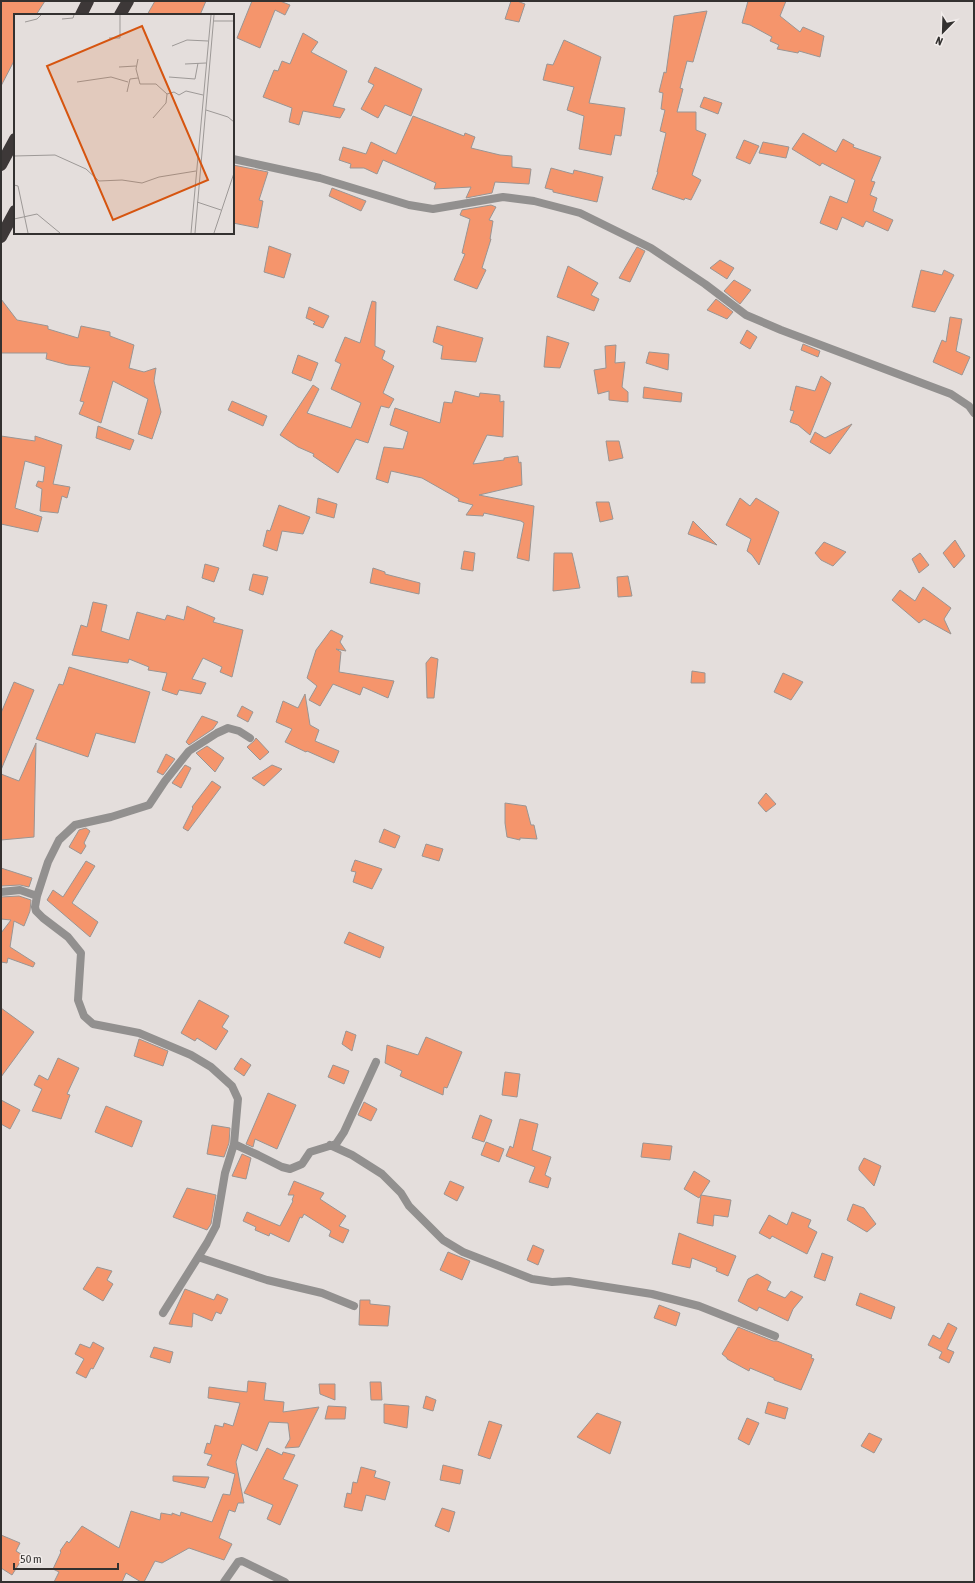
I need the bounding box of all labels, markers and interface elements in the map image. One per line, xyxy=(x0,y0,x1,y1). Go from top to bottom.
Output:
north arrow xyxy=(923,12,963,52)
inset map xyxy=(14,14,234,234)
text: N xyxy=(934,34,944,48)
scale bar xyxy=(14,1545,118,1571)
text: 50 m xyxy=(20,1552,42,1566)

